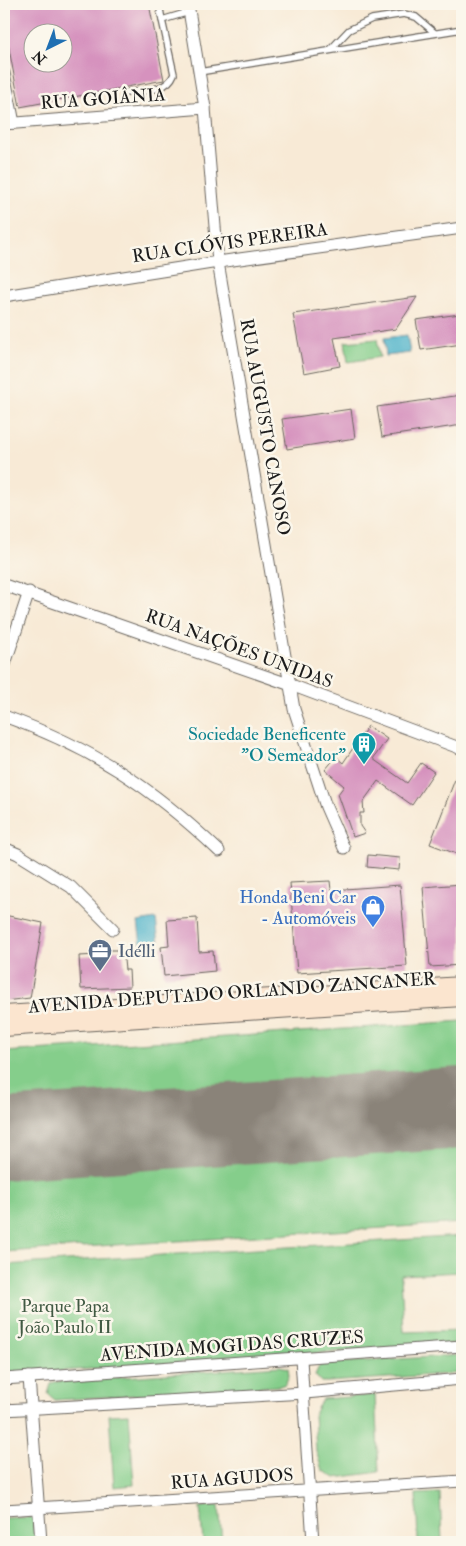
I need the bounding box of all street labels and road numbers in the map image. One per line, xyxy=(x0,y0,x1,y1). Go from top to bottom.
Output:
street label: RUA GOIÂNIA xyxy=(40,83,167,115)
street label: RUA CLÓVIS PEREIRA xyxy=(131,218,330,268)
street label: RUA AUGUSTO CANOSO xyxy=(235,317,295,537)
street label: RUA NAÇÕES UNIDAS xyxy=(142,604,336,694)
street label: AVENIDA DEPUTADO ORLANDO ZANCANER xyxy=(27,967,438,1019)
street label: AVENIDA MOGI DAS CRUZES xyxy=(99,1325,364,1367)
street label: RUA AGUDOS xyxy=(170,1463,294,1495)

